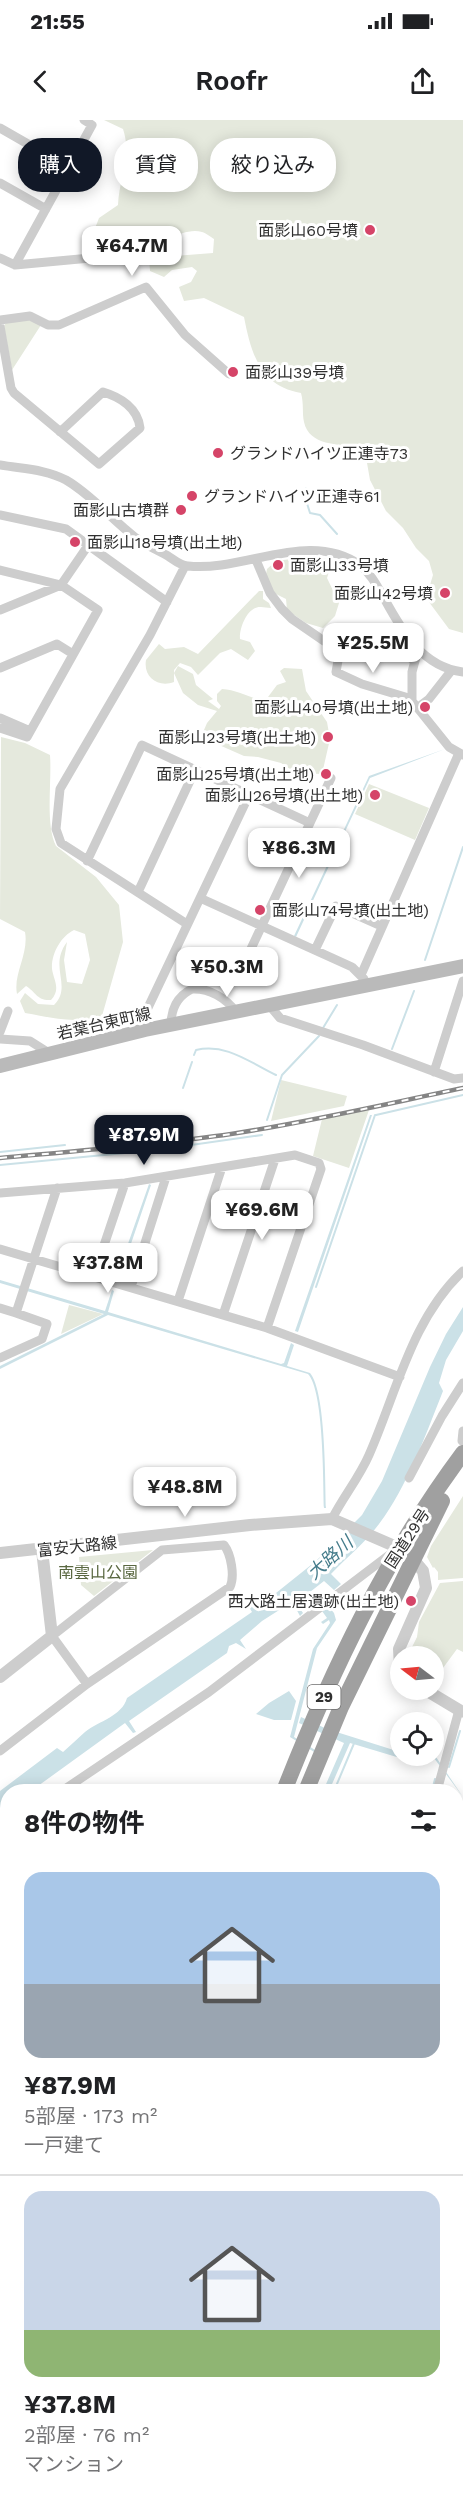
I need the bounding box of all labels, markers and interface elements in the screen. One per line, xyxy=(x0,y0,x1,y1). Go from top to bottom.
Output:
text: 21:55 xyxy=(30,9,85,34)
icon: back xyxy=(24,65,57,98)
text: Roofr xyxy=(195,65,268,97)
icon: share xyxy=(406,65,439,98)
chip: 購入 xyxy=(18,138,102,192)
chip: 賃貸 xyxy=(114,138,198,192)
chip: 絞り込み xyxy=(210,138,336,192)
place label: 面影山60号墳 xyxy=(258,221,358,240)
marker: 面影山60号墳 xyxy=(363,223,377,237)
pin: ¥64.7M xyxy=(83,226,181,277)
text: ¥64.7M xyxy=(96,233,168,257)
place label: 面影山39号墳 xyxy=(245,363,344,382)
marker: 面影山39号墳 xyxy=(226,365,240,379)
place label: グランドハイツ正連寺73 xyxy=(230,444,408,463)
marker: グランドハイツ正連寺73 xyxy=(211,446,225,460)
place label: グランドハイツ正連寺61 xyxy=(204,487,380,506)
marker: グランドハイツ正連寺61 xyxy=(185,489,199,503)
place label: 面影山古墳群 xyxy=(73,501,169,520)
marker: 面影山古墳群 xyxy=(174,503,188,517)
place label: 面影山18号墳(出土地) xyxy=(87,533,242,552)
marker: 面影山18号墳(出土地) xyxy=(68,535,82,549)
place label: 面影山33号墳 xyxy=(290,556,389,575)
marker: 面影山33号墳 xyxy=(271,558,285,572)
place label: 面影山42号墳 xyxy=(334,584,433,603)
marker: 面影山42号墳 xyxy=(438,586,452,600)
pin: ¥25.5M xyxy=(324,623,422,674)
text: ¥25.5M xyxy=(337,630,409,654)
place label: 面影山40号墳(出土地) xyxy=(254,698,413,717)
marker: 面影山40号墳(出土地) xyxy=(418,700,432,714)
place label: 面影山23号墳(出土地) xyxy=(158,728,316,747)
marker: 面影山23号墳(出土地) xyxy=(321,730,335,744)
place label: 面影山25号墳(出土地) xyxy=(156,765,314,784)
marker: 面影山25号墳(出土地) xyxy=(319,767,333,781)
place label: 面影山26号墳(出土地) xyxy=(205,786,363,805)
marker: 面影山26号墳(出土地) xyxy=(368,788,382,802)
pin: ¥86.3M xyxy=(250,828,348,879)
text: ¥86.3M xyxy=(262,835,336,859)
place label: 面影山74号墳(出土地) xyxy=(272,901,429,920)
marker: 面影山74号墳(出土地) xyxy=(253,903,267,917)
pin: ¥50.3M xyxy=(178,947,276,998)
text: ¥50.3M xyxy=(190,954,264,978)
street label: 若葉台東町線 xyxy=(55,1003,153,1044)
pin: ¥87.9M xyxy=(95,1115,193,1166)
text: ¥87.9M xyxy=(108,1122,180,1146)
pin: ¥69.6M xyxy=(213,1190,311,1241)
text: ¥69.6M xyxy=(225,1197,299,1221)
pin: ¥37.8M xyxy=(59,1243,157,1294)
text: ¥37.8M xyxy=(73,1250,143,1274)
pin: ¥48.8M xyxy=(136,1467,234,1518)
text: ¥48.8M xyxy=(147,1474,223,1498)
street label: 国道29号 xyxy=(381,1505,434,1572)
water label: 大路川 xyxy=(303,1530,358,1583)
street label: 富安大路線 xyxy=(36,1533,118,1560)
park label: 南雲山公園 xyxy=(58,1563,138,1582)
place label: 西大路土居遺跡(出土地) xyxy=(228,1592,399,1611)
marker: 西大路土居遺跡(出土地) xyxy=(404,1594,418,1608)
north arrow xyxy=(390,1646,444,1700)
map controls xyxy=(390,1646,444,1766)
road number: 29 xyxy=(308,1685,340,1709)
button: locate xyxy=(390,1712,444,1766)
icon: filters xyxy=(407,1804,440,1837)
text: 8件の物件 xyxy=(24,1808,144,1838)
icon: home xyxy=(178,1911,286,2019)
text: ¥87.9M xyxy=(24,2070,117,2100)
text: 5部屋 · 173 m² xyxy=(24,2104,157,2128)
text: 一戸建て xyxy=(24,2133,104,2157)
icon: home xyxy=(178,2230,286,2338)
text: ¥37.8M xyxy=(24,2389,116,2419)
text: 2部屋 · 76 m² xyxy=(24,2423,149,2447)
text: マンション xyxy=(24,2452,124,2476)

